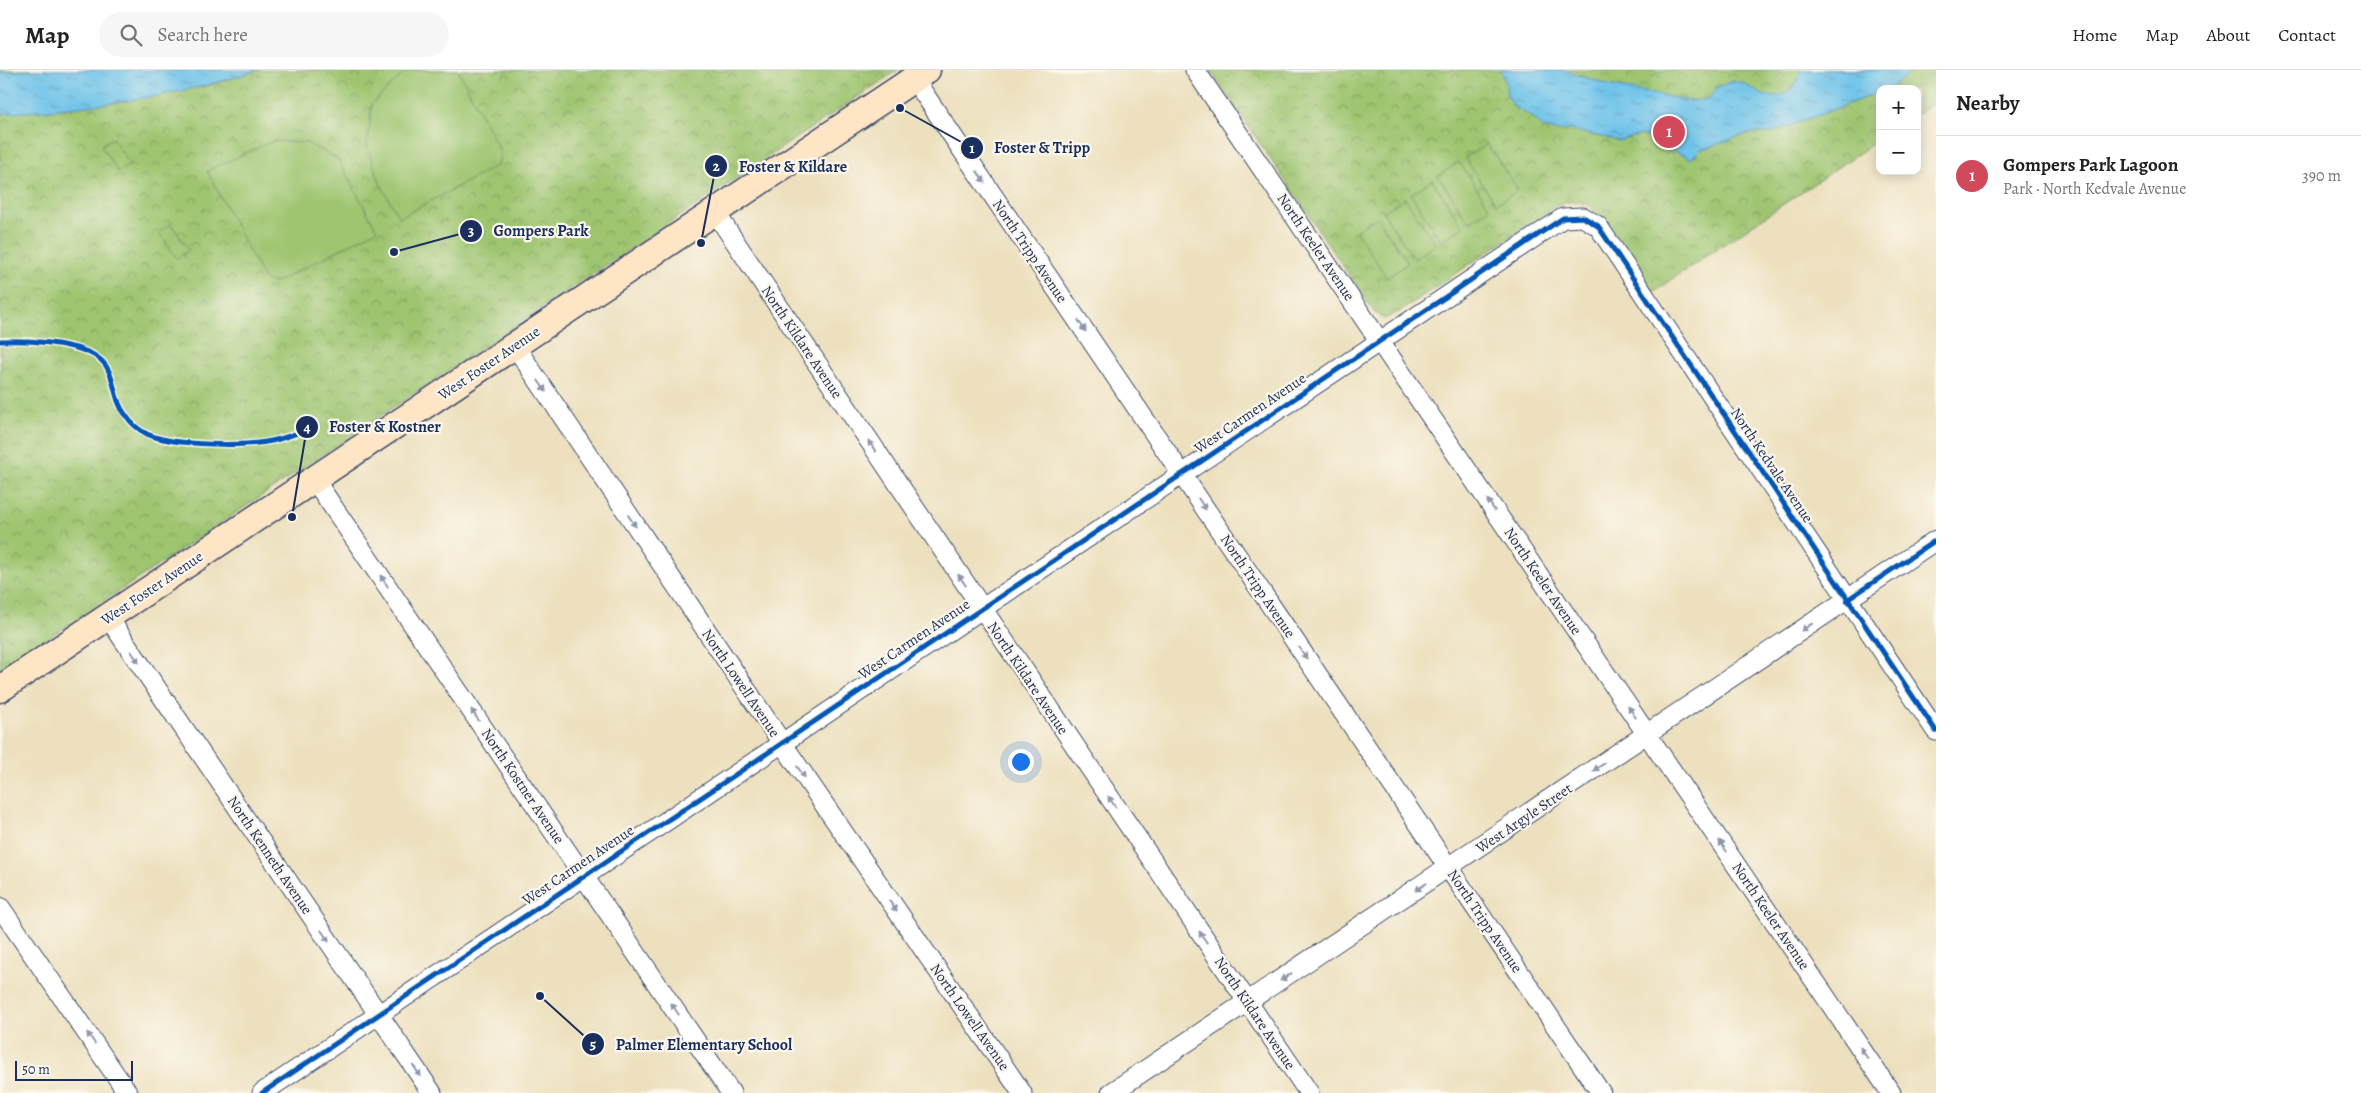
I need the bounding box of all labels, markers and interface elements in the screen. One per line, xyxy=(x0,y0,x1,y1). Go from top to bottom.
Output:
search box xyxy=(99,12,449,57)
text: Map xyxy=(25,19,69,51)
icon: search xyxy=(117,21,145,49)
text: Search here xyxy=(157,22,248,48)
text: Home xyxy=(2072,23,2117,47)
text: Map xyxy=(2145,23,2178,47)
text: About xyxy=(2206,23,2250,47)
text: Contact xyxy=(2278,23,2336,47)
map controls xyxy=(1876,85,1921,175)
button: + xyxy=(1876,85,1921,130)
text: Nearby xyxy=(1956,89,2019,117)
pin: 1 xyxy=(1653,113,1685,151)
button: − xyxy=(1876,130,1921,175)
callout: Foster & Tripp xyxy=(959,132,1100,163)
text: Foster & Tripp xyxy=(994,137,1090,159)
text: 1 xyxy=(969,138,975,158)
callout: Foster & Kildare xyxy=(704,151,857,182)
text: Gompers Park Lagoon xyxy=(2003,152,2178,178)
text: 2 xyxy=(712,156,720,176)
text: Foster & Kildare xyxy=(739,156,847,178)
text: 1 xyxy=(1969,165,1975,187)
text: 390 m xyxy=(2302,165,2341,187)
one-way arrow xyxy=(976,170,985,184)
text: Park · North Kedvale Avenue xyxy=(2003,178,2186,200)
street label: North Keeler Avenue xyxy=(1273,189,1360,305)
street label: North Tripp Avenue xyxy=(988,195,1072,307)
callout: Gompers Park xyxy=(458,215,598,246)
text: Gompers Park xyxy=(493,220,589,242)
text: 3 xyxy=(468,221,474,241)
street label: North Kildare Avenue xyxy=(757,282,847,403)
one-way arrow xyxy=(1077,319,1087,333)
street label: West Foster Avenue xyxy=(433,321,544,405)
street label: West Carmen Avenue xyxy=(1189,368,1310,458)
one-way arrow xyxy=(537,380,546,393)
street label: North Kedvale Avenue xyxy=(1726,404,1818,527)
callout: Foster & Kostner xyxy=(294,411,451,442)
text: Foster & Kostner xyxy=(329,416,441,438)
text: 4 xyxy=(303,417,311,437)
one-way arrow xyxy=(867,439,877,452)
one-way arrow xyxy=(1197,497,1207,511)
one-way arrow xyxy=(1486,498,1496,512)
one-way arrow xyxy=(627,514,637,528)
street label: North Keeler Avenue xyxy=(1500,523,1587,639)
street label: North Tripp Avenue xyxy=(1216,530,1300,642)
street label: West Foster Avenue xyxy=(96,546,207,630)
one-way arrow xyxy=(379,574,389,588)
one-way arrow xyxy=(957,574,967,587)
street label: West Carmen Avenue xyxy=(853,594,974,684)
street label: North Kildare Avenue xyxy=(983,618,1073,739)
one-way arrow xyxy=(1800,622,1813,632)
street label: North Lowell Avenue xyxy=(697,625,785,741)
one-way arrow xyxy=(1298,646,1308,660)
one-way arrow xyxy=(130,651,140,664)
one-way arrow xyxy=(1627,705,1637,718)
one-way arrow xyxy=(470,709,480,722)
street label: North Kostner Avenue xyxy=(477,724,569,848)
your location xyxy=(1008,749,1034,775)
one-way arrow xyxy=(1593,762,1606,772)
one-way arrow xyxy=(796,765,806,779)
street label: West Argyle Street xyxy=(1471,778,1576,858)
street label: North Kenneth Avenue xyxy=(223,792,317,918)
one-way arrow xyxy=(1107,795,1117,809)
street label: West Carmen Avenue xyxy=(517,820,638,910)
one-way arrow xyxy=(1718,839,1728,853)
street label: North Keeler Avenue xyxy=(1728,858,1815,974)
street label: North Tripp Avenue xyxy=(1443,865,1527,977)
one-way arrow xyxy=(1414,882,1428,892)
one-way arrow xyxy=(888,899,898,913)
one-way arrow xyxy=(320,929,330,943)
one-way arrow xyxy=(1198,930,1208,944)
street label: North Kildare Avenue xyxy=(1210,953,1300,1074)
street label: North Lowell Avenue xyxy=(926,959,1015,1075)
one-way arrow xyxy=(1279,972,1292,982)
one-way arrow xyxy=(670,1002,680,1016)
callout: Palmer Elementary School xyxy=(581,1029,802,1060)
one-way arrow xyxy=(86,1032,96,1045)
text: 5 xyxy=(590,1034,596,1054)
text: Palmer Elementary School xyxy=(616,1034,793,1056)
one-way arrow xyxy=(1859,1046,1869,1059)
scale bar xyxy=(15,1058,132,1081)
text: 50 m xyxy=(22,1060,50,1079)
one-way arrow xyxy=(412,1064,422,1077)

